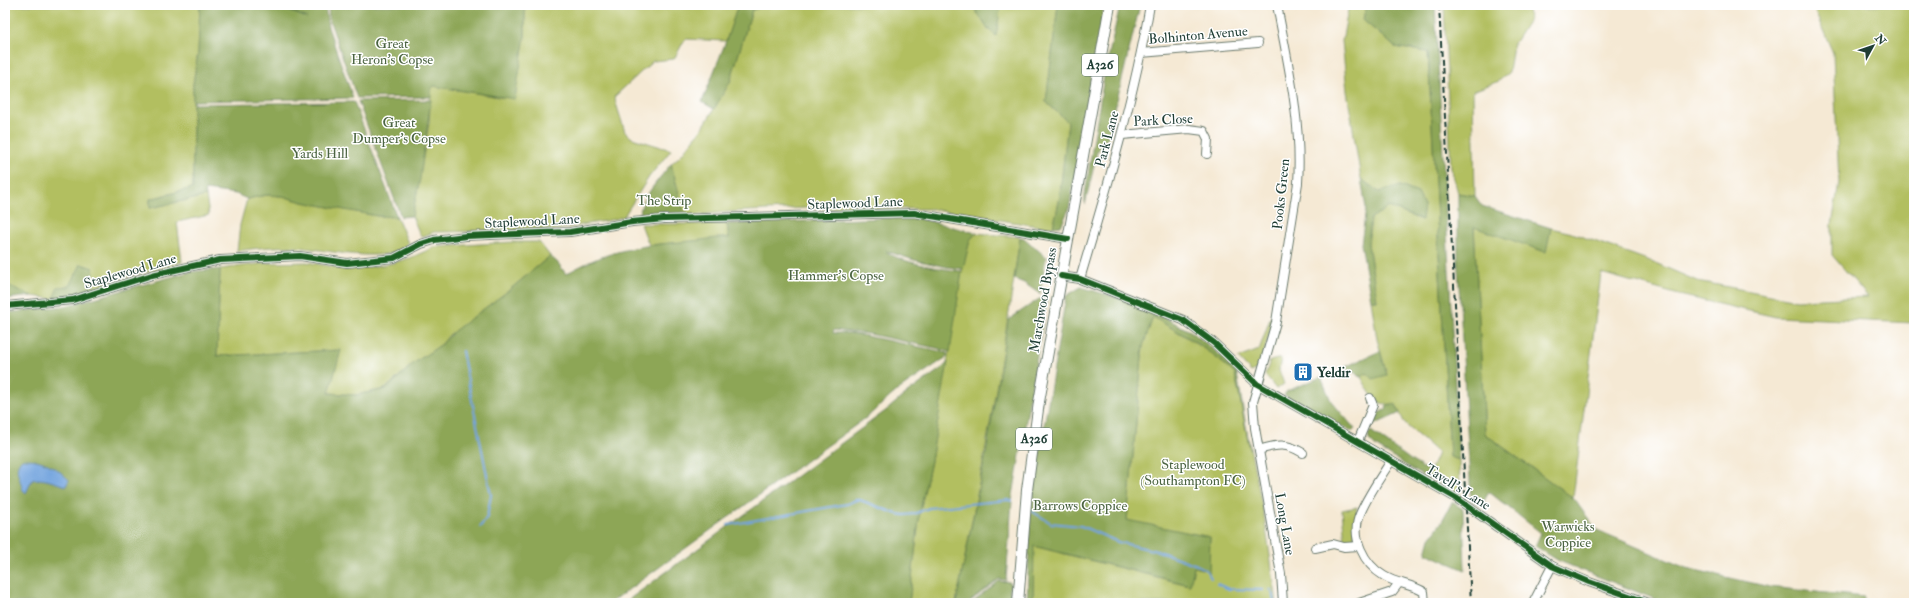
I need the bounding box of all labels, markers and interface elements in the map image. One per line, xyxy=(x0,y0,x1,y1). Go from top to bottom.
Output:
street label: Bolhinton Avenue xyxy=(1148,22,1248,48)
north arrow xyxy=(1853,26,1893,66)
text: N xyxy=(1871,31,1889,49)
park label: Great Heron's Copse xyxy=(351,35,433,69)
road number: A326 xyxy=(1082,54,1118,76)
street label: Park Lane xyxy=(1091,109,1123,169)
street label: Park Close xyxy=(1133,110,1193,130)
park label: Great Dumper's Copse xyxy=(352,114,446,148)
park label: Yards Hill xyxy=(292,145,349,162)
street label: Pooks Green xyxy=(1269,158,1293,230)
park label: The Strip xyxy=(637,192,691,210)
street label: Staplewood Lane xyxy=(807,193,903,214)
street label: Staplewood Lane xyxy=(484,210,580,233)
street label: Marchwood Bypass xyxy=(1025,246,1062,354)
street label: Staplewood Lane xyxy=(82,250,179,293)
park label: Hammer's Copse xyxy=(788,267,884,285)
building icon: Yeldir xyxy=(1292,361,1314,383)
place label: Yeldir xyxy=(1316,364,1351,381)
road number: A326 xyxy=(1016,428,1052,450)
park label: Staplewood (Southampton FC) xyxy=(1140,456,1246,490)
street label: Tavell's Lane xyxy=(1422,460,1494,514)
street label: Long Lane xyxy=(1271,492,1299,557)
park label: Barrows Coppice xyxy=(1033,497,1127,515)
park label: Warwicks Coppice xyxy=(1540,518,1595,552)

